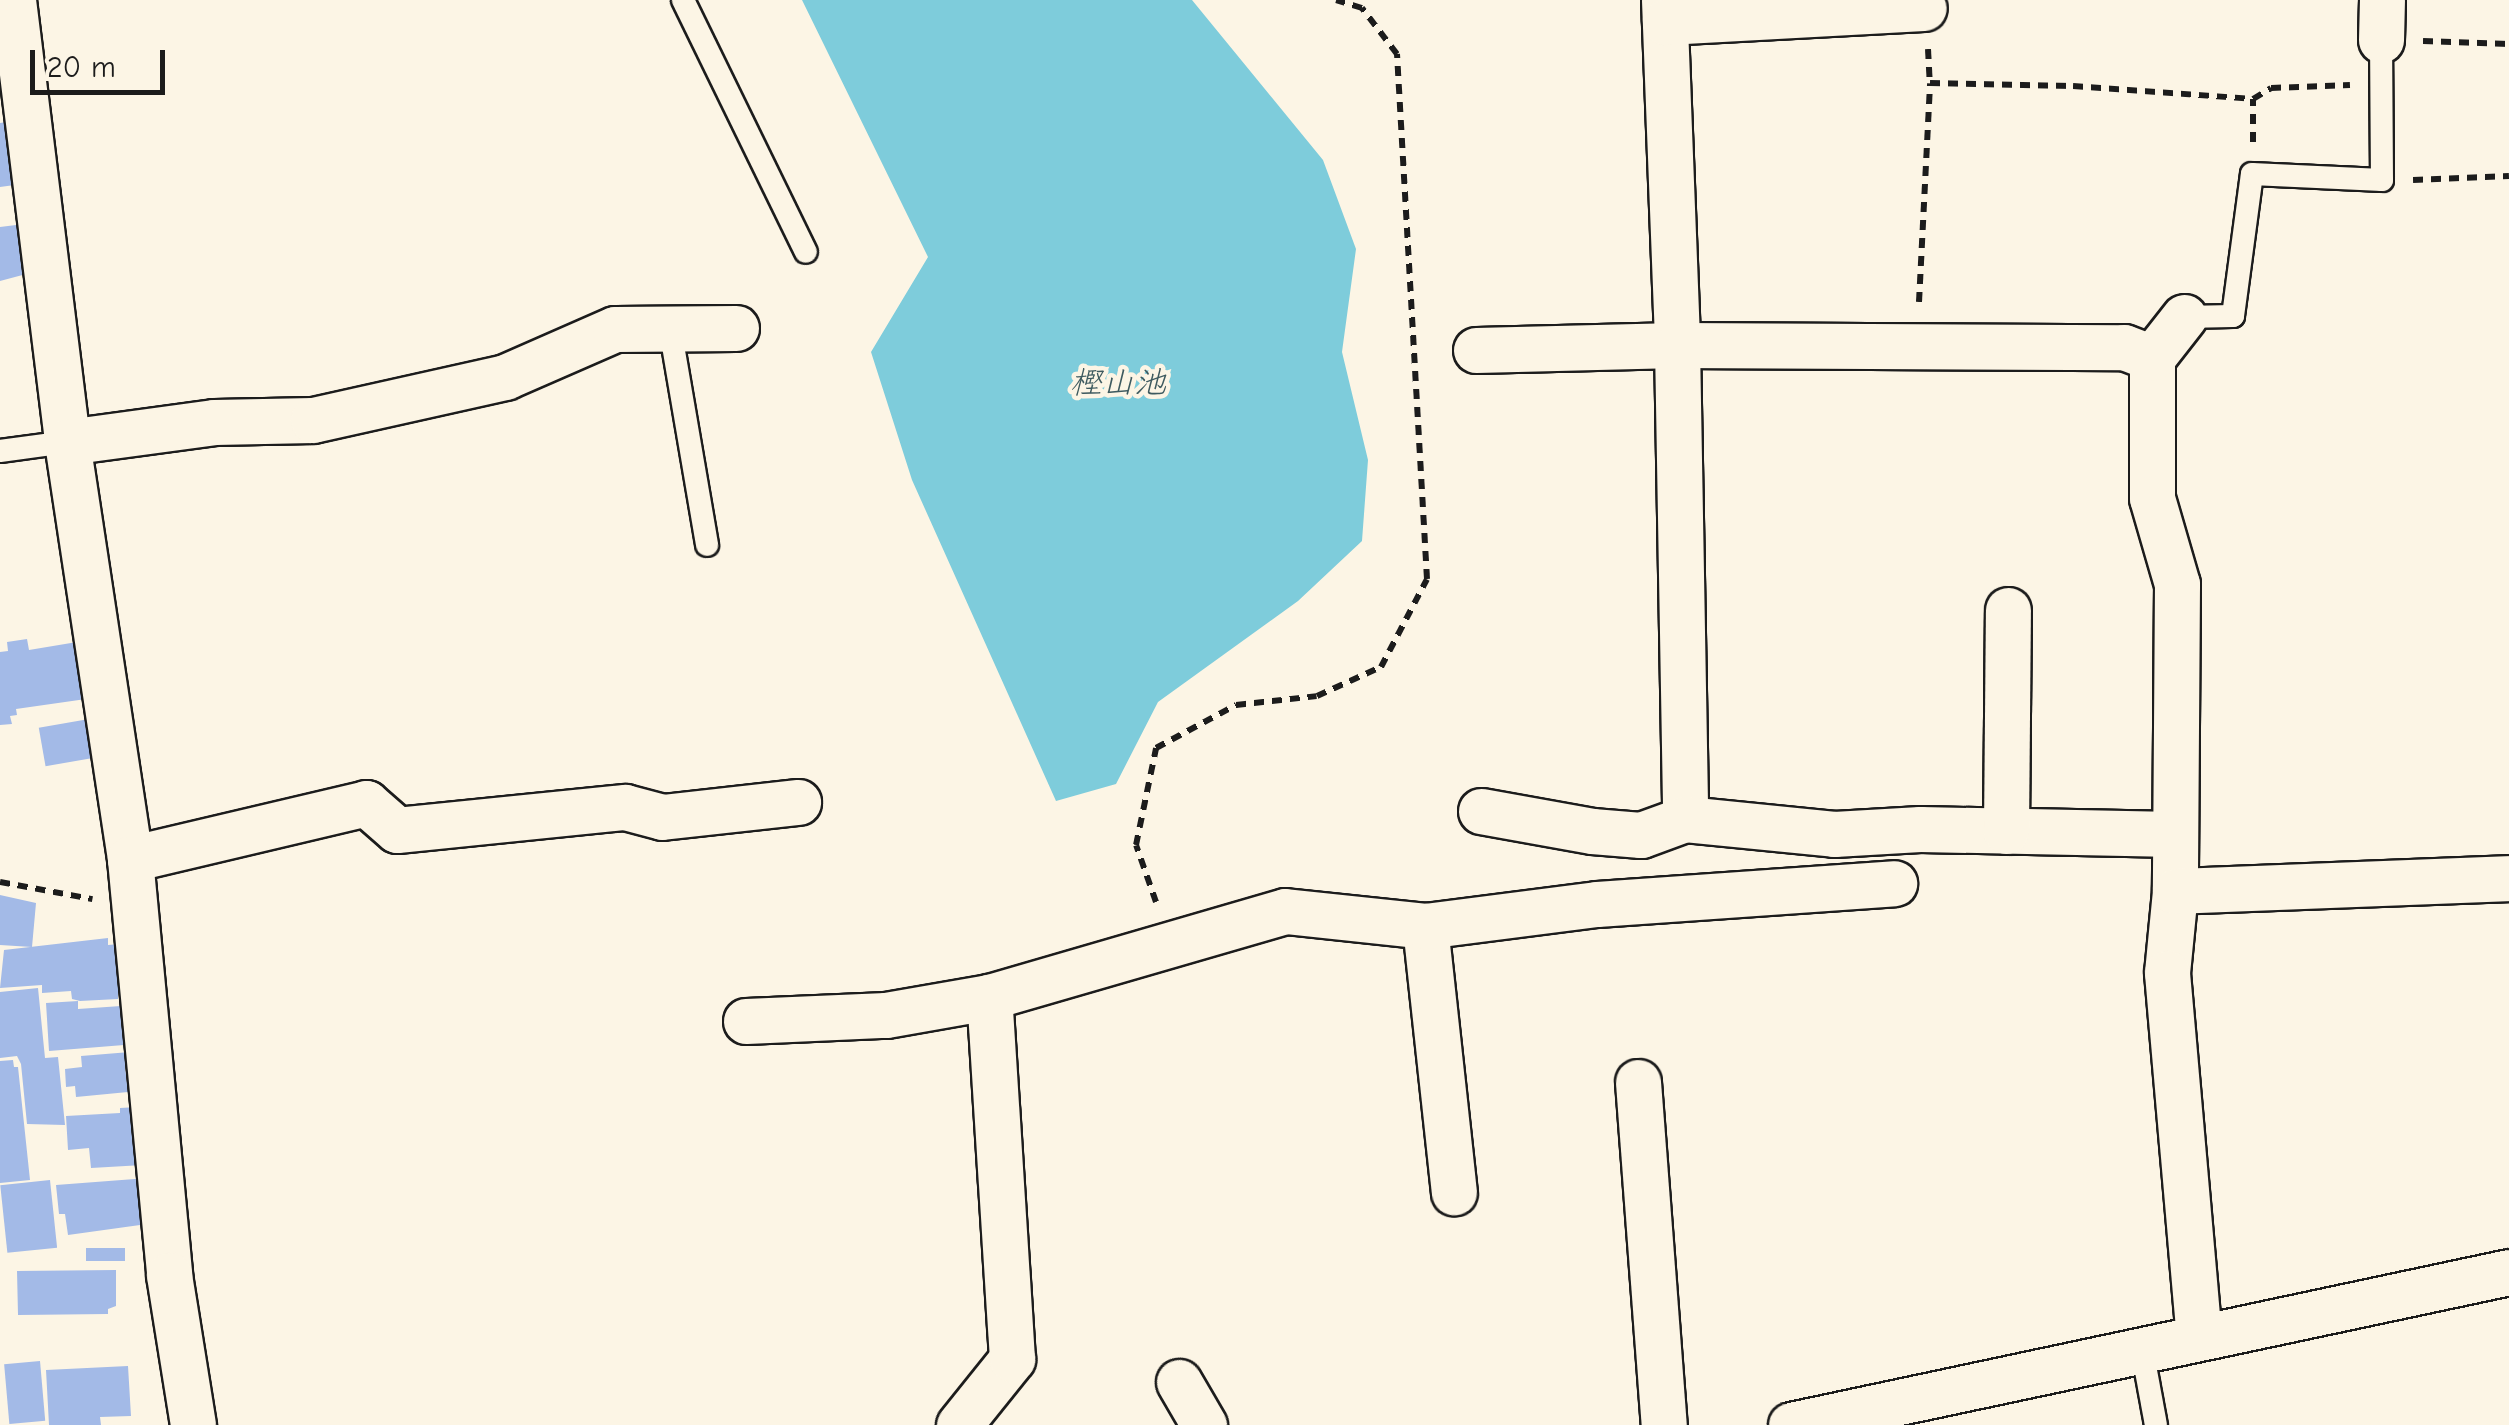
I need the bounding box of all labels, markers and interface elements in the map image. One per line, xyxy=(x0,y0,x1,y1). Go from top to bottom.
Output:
scale bar xyxy=(35,30,170,92)
text: 20 m xyxy=(47,50,116,85)
water label: 樫山池 xyxy=(1070,364,1166,402)

